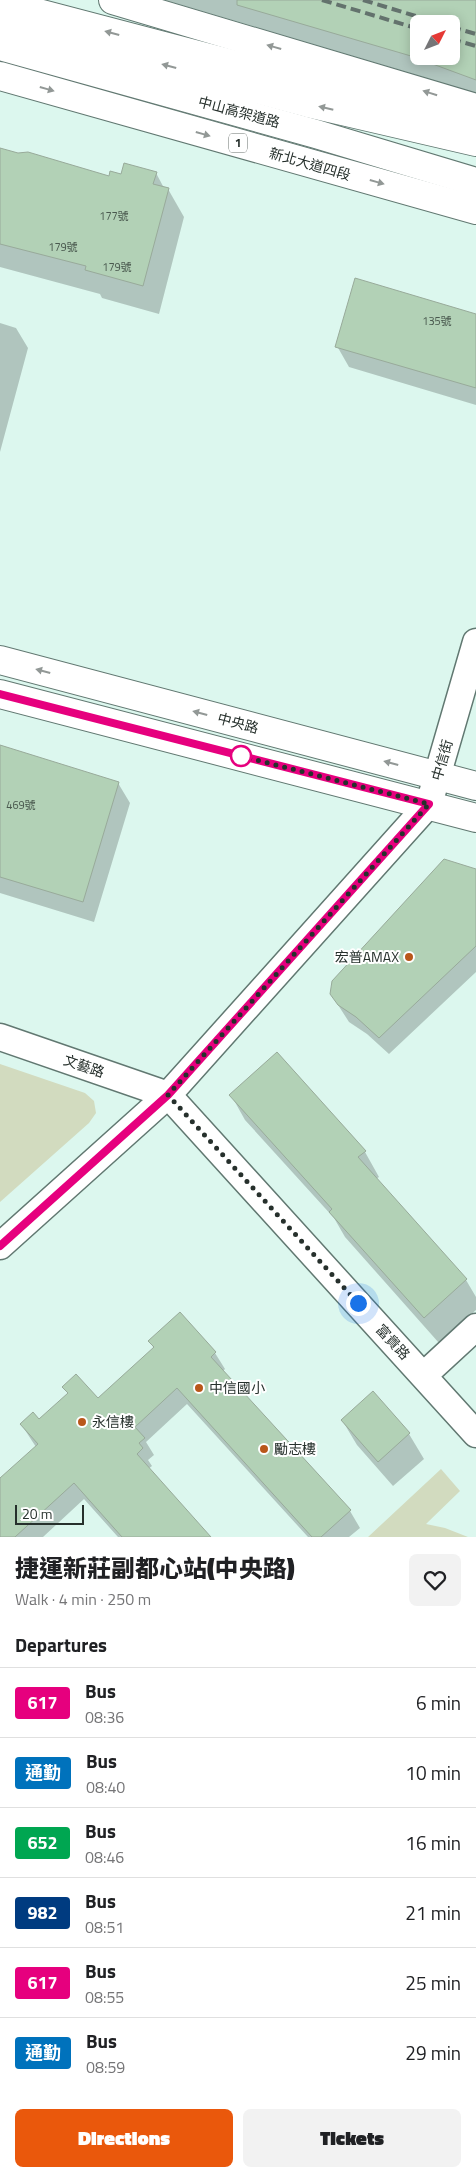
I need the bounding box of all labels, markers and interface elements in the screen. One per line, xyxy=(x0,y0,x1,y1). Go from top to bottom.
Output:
north arrow xyxy=(410,15,460,65)
map controls xyxy=(410,15,460,65)
one-way arrow xyxy=(105,28,120,36)
one-way arrow xyxy=(266,42,281,50)
one-way arrow xyxy=(162,62,177,70)
one-way arrow xyxy=(40,86,55,94)
one-way arrow xyxy=(422,88,437,96)
street label: 中山高架道路 xyxy=(196,91,282,133)
one-way arrow xyxy=(318,103,334,111)
one-way arrow xyxy=(196,130,211,138)
road number: 1 xyxy=(229,134,247,152)
street label: 新北大道四段 xyxy=(267,142,353,185)
one-way arrow xyxy=(369,179,384,187)
house number: 177號 xyxy=(99,208,129,224)
house number: 179號 xyxy=(48,239,78,255)
house number: 179號 xyxy=(102,259,132,275)
house number: 135號 xyxy=(422,313,452,329)
one-way arrow xyxy=(36,667,51,675)
street label: 中央路 xyxy=(215,707,261,738)
one-way arrow xyxy=(193,708,208,716)
street label: 中信街 xyxy=(426,737,457,783)
unlabelled marker xyxy=(230,745,252,767)
one-way arrow xyxy=(384,759,399,767)
house number: 469號 xyxy=(6,797,36,813)
place label: 宏普AMAX xyxy=(335,946,399,967)
marker: 宏普AMAX xyxy=(403,951,415,963)
street label: 文藝路 xyxy=(61,1049,107,1082)
your location xyxy=(346,1291,371,1316)
street label: 富貴路 xyxy=(371,1319,415,1364)
place label: 中信國小 xyxy=(209,1377,265,1398)
marker: 中信國小 xyxy=(193,1382,205,1394)
place label: 永信樓 xyxy=(92,1411,134,1432)
marker: 永信樓 xyxy=(76,1416,88,1428)
place label: 勵志樓 xyxy=(274,1438,316,1459)
marker: 勵志樓 xyxy=(258,1443,270,1455)
scale bar xyxy=(15,1502,84,1525)
text: 20 m xyxy=(22,1503,52,1524)
text: 捷運新莊副都心站(中央路) xyxy=(15,1550,295,1586)
button: heart xyxy=(409,1554,461,1606)
text: Walk · 4 min · 250 m xyxy=(15,1587,151,1611)
text: Departures xyxy=(15,1630,107,1659)
text: Bus xyxy=(85,1676,116,1705)
text: 6 min xyxy=(416,1688,461,1717)
text: 617 xyxy=(27,1689,58,1716)
text: 08:36 xyxy=(85,1705,124,1729)
text: Bus xyxy=(86,1746,117,1775)
text: 10 min xyxy=(405,1758,461,1787)
text: 通勤 xyxy=(25,1759,61,1786)
text: 08:40 xyxy=(86,1775,125,1799)
text: Bus xyxy=(85,1816,116,1845)
text: 16 min xyxy=(405,1828,461,1857)
text: 652 xyxy=(27,1829,58,1856)
text: 08:46 xyxy=(85,1845,124,1869)
text: Bus xyxy=(85,1886,116,1915)
text: 21 min xyxy=(405,1898,461,1927)
text: 982 xyxy=(27,1899,58,1926)
text: 08:51 xyxy=(85,1915,124,1939)
text: Bus xyxy=(85,1956,116,1985)
text: 25 min xyxy=(405,1968,461,1997)
text: 617 xyxy=(27,1969,58,1996)
text: 08:55 xyxy=(85,1985,124,2009)
text: Bus xyxy=(86,2026,117,2055)
text: 29 min xyxy=(405,2038,461,2067)
text: 通勤 xyxy=(25,2039,61,2066)
text: 08:59 xyxy=(86,2055,125,2079)
button: Directions xyxy=(15,2109,233,2167)
button: Tickets xyxy=(243,2109,461,2167)

